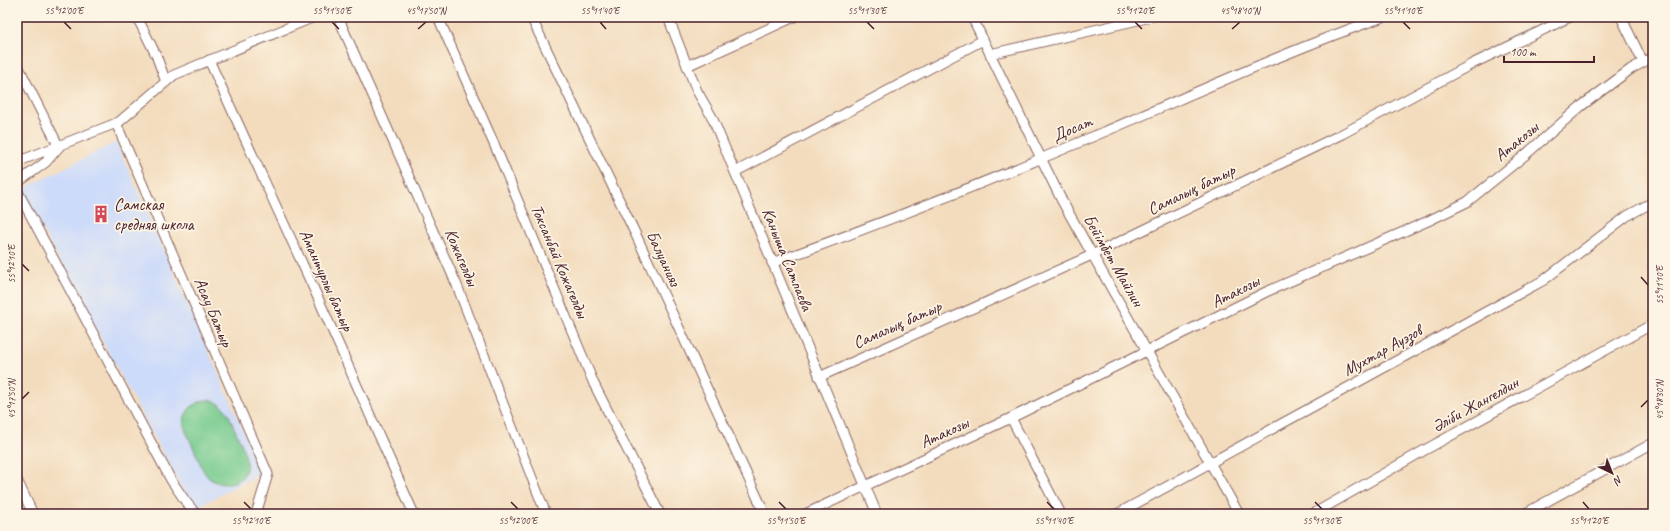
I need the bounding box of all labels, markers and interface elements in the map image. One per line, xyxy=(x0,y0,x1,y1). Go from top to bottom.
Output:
text: 55°12'00"E xyxy=(45,4,85,17)
text: 55°11'50"E xyxy=(313,4,353,17)
text: 45°17'50"N xyxy=(406,4,448,17)
text: 55°11'40"E xyxy=(581,4,621,17)
text: 55°11'30"E xyxy=(848,4,888,17)
text: 55°11'20"E xyxy=(1116,4,1156,17)
text: 45°18'10"N xyxy=(1220,4,1262,17)
text: 55°11'10"E xyxy=(1384,4,1424,17)
scale bar xyxy=(1504,38,1594,64)
text: 100 m xyxy=(1510,44,1537,60)
street label: Досат xyxy=(1049,110,1097,146)
street label: Атакозы xyxy=(1490,116,1544,166)
street label: Самалық батыр xyxy=(1144,159,1240,220)
place label: Самская средняя школа xyxy=(114,194,195,235)
street label: Токсанбай Кожагелды xyxy=(526,201,594,323)
building icon: Самская средняя школа xyxy=(91,204,111,224)
street label: Каныша Сатпаева xyxy=(757,205,818,315)
street label: Бейімбет Майлин xyxy=(1079,210,1149,311)
street label: Кожагелды xyxy=(440,225,484,291)
street label: Амантурлы батыр xyxy=(295,226,359,336)
street label: Балуанияз xyxy=(642,227,686,290)
text: 55°12'10"E xyxy=(5,243,18,283)
text: 55°11'10"E xyxy=(1653,264,1666,304)
street label: Атакозы xyxy=(1208,270,1265,312)
street label: Асау Батыр xyxy=(190,274,238,351)
street label: Самалық батыр xyxy=(850,295,946,353)
street label: Мухтар Ауэзов xyxy=(1339,319,1428,382)
street label: Әліби Жангелдин xyxy=(1428,371,1524,437)
text: 45°17'50"N xyxy=(5,377,18,419)
text: 45°18'30"N xyxy=(1653,378,1666,420)
street label: Атакозы xyxy=(917,411,974,453)
north arrow xyxy=(1592,453,1632,493)
text: N xyxy=(1610,473,1626,489)
text: 55°12'10"E xyxy=(232,514,272,527)
text: 55°12'00"E xyxy=(499,514,539,527)
text: 55°11'50"E xyxy=(767,514,807,527)
text: 55°11'40"E xyxy=(1035,514,1075,527)
text: 55°11'30"E xyxy=(1303,514,1343,527)
text: 55°11'20"E xyxy=(1570,514,1610,527)

